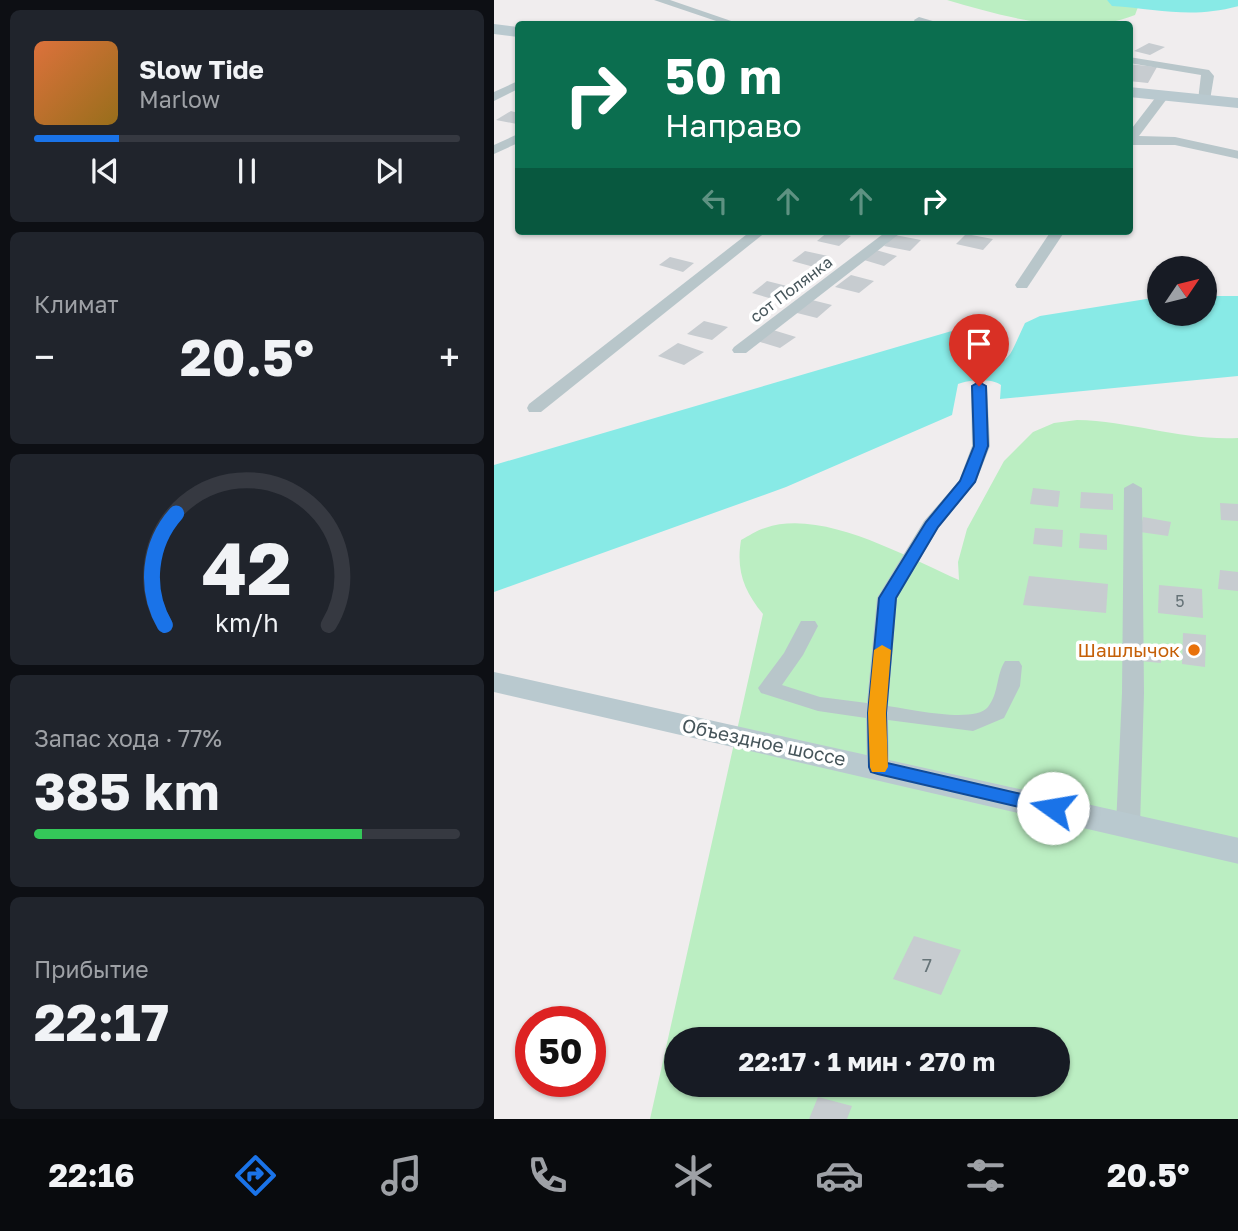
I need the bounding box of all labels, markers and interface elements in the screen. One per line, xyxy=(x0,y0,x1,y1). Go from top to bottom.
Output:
text: 50 m xyxy=(665,46,782,105)
icon: right xyxy=(550,49,641,140)
text: Slow Tide xyxy=(139,54,264,85)
text: Marlow xyxy=(139,85,220,113)
text: Направо xyxy=(665,106,802,144)
icon: previous xyxy=(86,152,124,190)
icon: pause xyxy=(228,152,266,190)
icon: next xyxy=(370,152,408,190)
icon: left xyxy=(696,182,734,220)
icon: ahead xyxy=(769,182,807,220)
icon: ahead xyxy=(842,182,880,220)
icon: right xyxy=(915,182,953,220)
street label: сот Полянка xyxy=(746,252,836,326)
north arrow xyxy=(1147,256,1217,326)
map controls xyxy=(1147,256,1217,326)
text: Климат xyxy=(34,290,119,318)
pin xyxy=(949,314,1009,386)
text: 20.5° xyxy=(180,325,314,387)
icon: arrive xyxy=(960,325,998,363)
text: − xyxy=(34,334,55,379)
text: + xyxy=(439,334,460,379)
text: 42 xyxy=(202,525,292,612)
house number: 5 xyxy=(1175,591,1185,611)
text: km/h xyxy=(215,607,279,638)
place label: Шашлычок xyxy=(1078,638,1180,661)
marker: Шашлычок xyxy=(1186,642,1202,658)
street label: Объездное шоссе xyxy=(680,713,848,770)
text: Запас хода · 77% xyxy=(34,724,222,752)
text: 385 km xyxy=(34,759,219,821)
position arrow xyxy=(1016,771,1090,845)
house number: 7 xyxy=(922,953,932,976)
text: Прибытие xyxy=(34,955,149,983)
text: 22:17 xyxy=(34,990,169,1052)
speed limit sign: 50 xyxy=(515,1006,606,1097)
text: 22:17 · 1 мин · 270 m xyxy=(739,1046,995,1077)
icon: directions xyxy=(231,1151,280,1200)
icon: music xyxy=(377,1151,426,1200)
icon: phone xyxy=(523,1151,572,1200)
icon: climate xyxy=(669,1151,718,1200)
icon: car xyxy=(815,1151,864,1200)
icon: filters xyxy=(961,1151,1010,1200)
text: 22:16 xyxy=(48,1156,135,1194)
text: 20.5° xyxy=(1107,1156,1189,1194)

